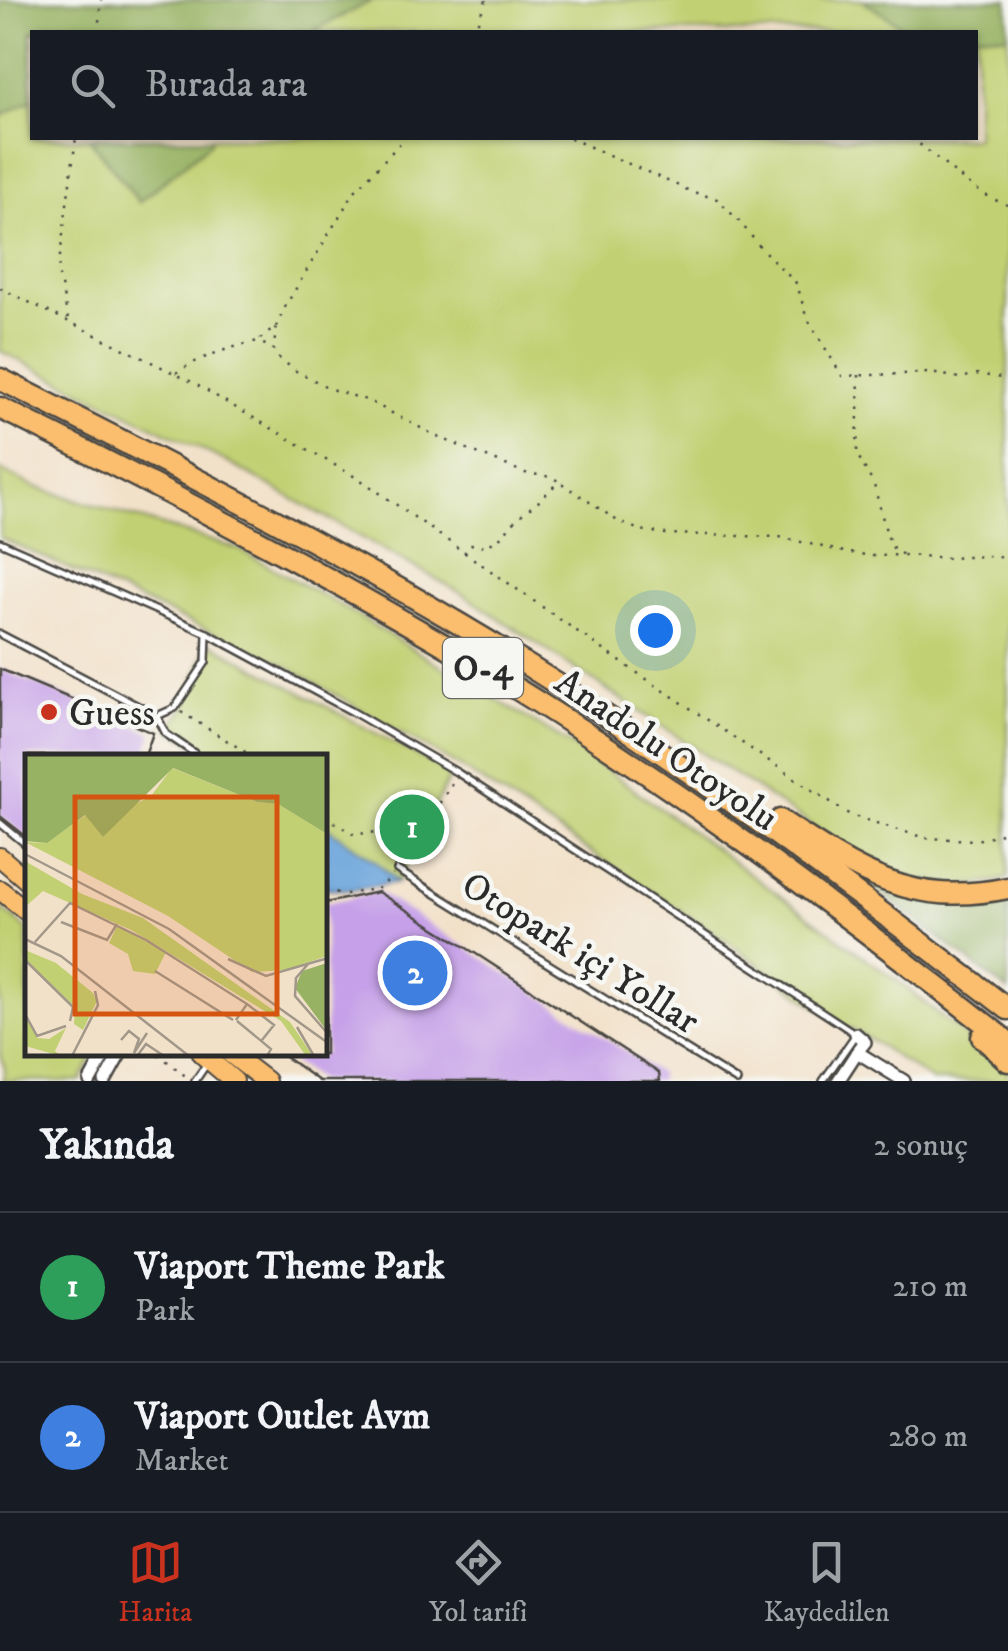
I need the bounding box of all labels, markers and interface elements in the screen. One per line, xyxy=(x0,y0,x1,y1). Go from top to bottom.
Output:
search box xyxy=(30,30,978,140)
icon: search xyxy=(65,58,120,113)
text: Burada ara xyxy=(145,61,307,109)
your location xyxy=(630,605,681,656)
road number: O-4 xyxy=(443,638,523,698)
street label: Anadolu Otoyolu xyxy=(545,658,787,843)
place label: Guess xyxy=(69,690,155,738)
marker: Guess xyxy=(38,701,60,723)
inset map xyxy=(25,754,328,1056)
pin: 1 xyxy=(380,790,444,864)
street label: Otopark içi Yollar xyxy=(452,862,707,1046)
pin: 2 xyxy=(382,936,448,1010)
text: Yakında xyxy=(40,1120,174,1172)
text: 2 sonuç xyxy=(873,1126,968,1166)
text: Viaport Theme Park xyxy=(135,1243,445,1291)
text: 1 xyxy=(67,1267,78,1307)
text: 210 m xyxy=(893,1267,968,1307)
text: Park xyxy=(135,1291,195,1331)
text: Viaport Outlet Avm xyxy=(135,1393,430,1441)
text: 2 xyxy=(65,1417,80,1457)
text: 280 m xyxy=(888,1417,968,1457)
text: Market xyxy=(135,1441,229,1481)
tab: Harita xyxy=(118,1535,192,1630)
tab: Yol tarifi xyxy=(429,1535,527,1630)
tab: Kaydedilen xyxy=(764,1535,890,1630)

